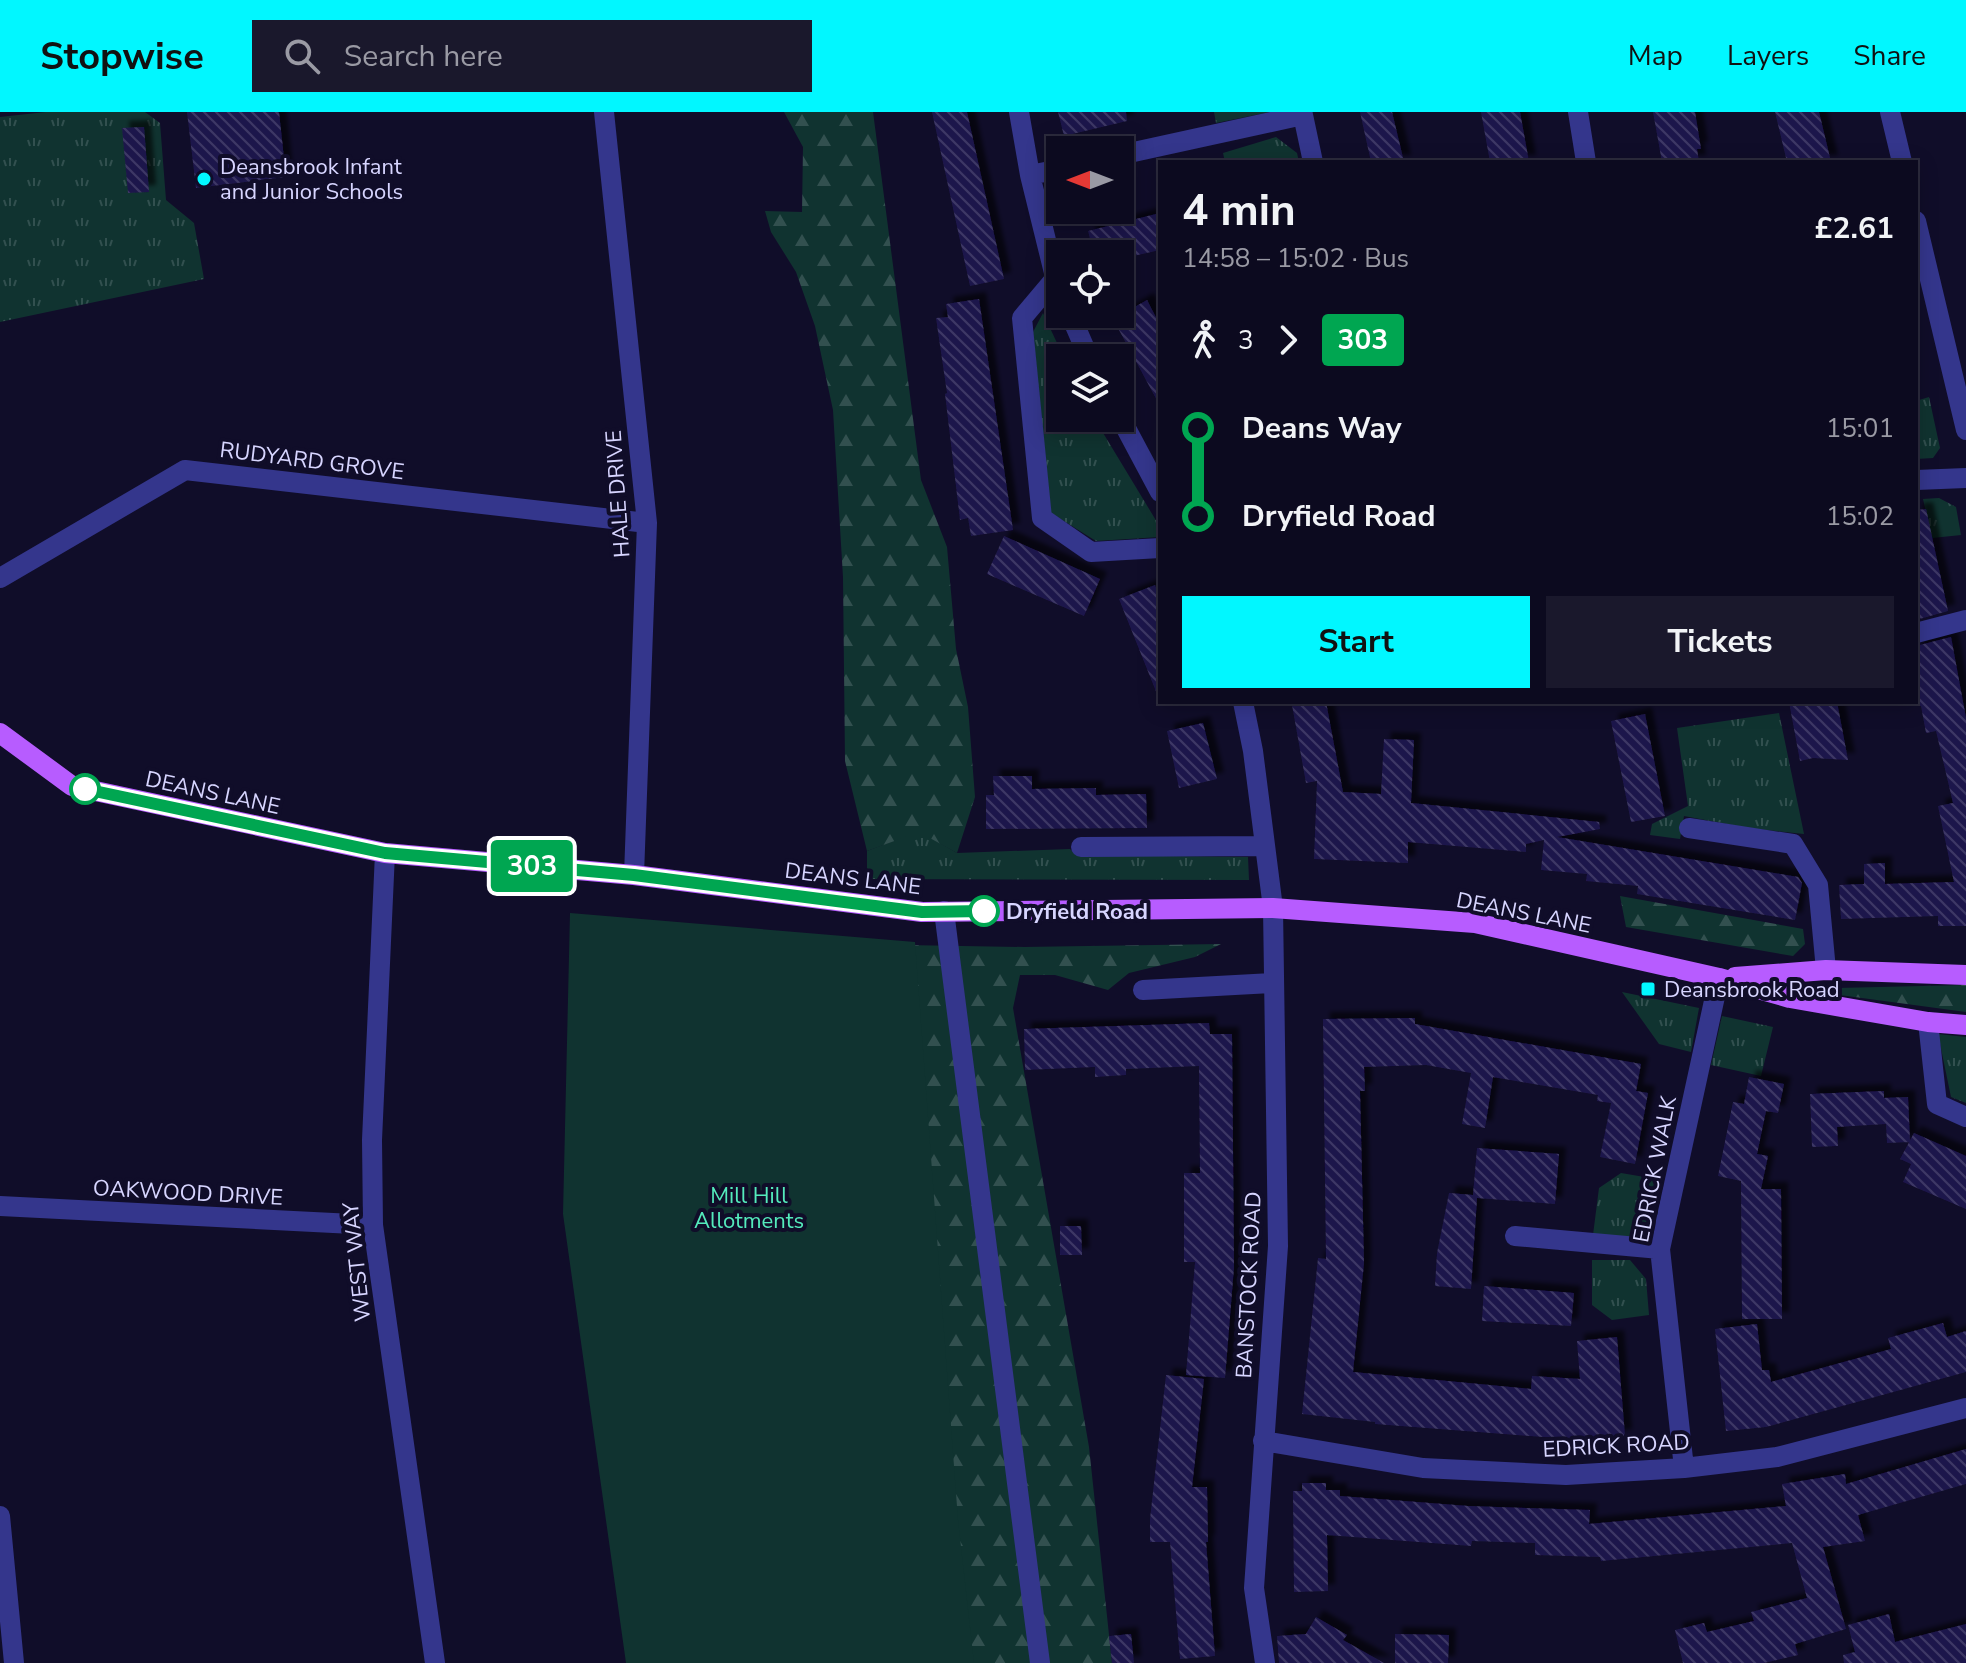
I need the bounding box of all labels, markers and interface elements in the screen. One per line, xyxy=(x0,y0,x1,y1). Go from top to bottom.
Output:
search box xyxy=(252,20,812,92)
text: Stopwise xyxy=(40,31,204,82)
icon: search xyxy=(280,34,324,78)
text: Search here xyxy=(344,36,503,77)
text: Map xyxy=(1628,37,1683,75)
text: Layers xyxy=(1727,37,1809,75)
text: Share xyxy=(1853,37,1926,75)
north arrow xyxy=(1046,136,1134,224)
map controls xyxy=(1046,136,1134,432)
place label: Deansbrook Infant and Junior Schools xyxy=(220,152,403,207)
marker: Deansbrook Infant and Junior Schools xyxy=(195,170,213,188)
text: 4 min xyxy=(1182,181,1296,241)
text: £2.61 xyxy=(1815,208,1894,249)
button: locate xyxy=(1046,240,1134,328)
text: 14:58 – 15:02 · Bus xyxy=(1182,241,1409,276)
icon: walk xyxy=(1182,318,1226,362)
icon: forward xyxy=(1266,318,1310,362)
text: 303 xyxy=(1338,321,1388,359)
text: 3 xyxy=(1238,323,1254,358)
button: layers xyxy=(1046,344,1134,432)
text: Deans Way xyxy=(1242,408,1401,449)
text: 15:01 xyxy=(1826,411,1894,446)
street label: HALE DRIVE xyxy=(599,429,637,559)
street label: RUDYARD GROVE xyxy=(218,435,406,487)
text: Dryfield Road xyxy=(1242,496,1436,537)
text: 15:02 xyxy=(1826,499,1894,534)
button: Start xyxy=(1182,596,1530,688)
button: Tickets xyxy=(1546,596,1894,688)
street label: DEANS LANE xyxy=(143,764,283,822)
unlabelled marker xyxy=(70,774,100,804)
line badge: 303 xyxy=(486,840,578,892)
text: 303 xyxy=(507,847,557,885)
street label: DEANS LANE xyxy=(783,856,923,902)
street label: DEANS LANE xyxy=(1454,885,1594,941)
marker: Dryfield Road xyxy=(969,896,999,926)
place label: Dryfield Road xyxy=(1006,897,1148,927)
place label: Deansbrook Road xyxy=(1664,975,1840,1005)
marker: Deansbrook Road xyxy=(1639,980,1657,998)
street label: EDRICK WALK xyxy=(1626,1092,1684,1245)
street label: OAKWOOD DRIVE xyxy=(92,1173,284,1213)
park label: Mill Hill Allotments xyxy=(694,1181,804,1236)
street label: BANSTOCK ROAD xyxy=(1229,1191,1269,1379)
street label: WEST WAY xyxy=(336,1200,378,1323)
street label: EDRICK ROAD xyxy=(1542,1427,1690,1465)

